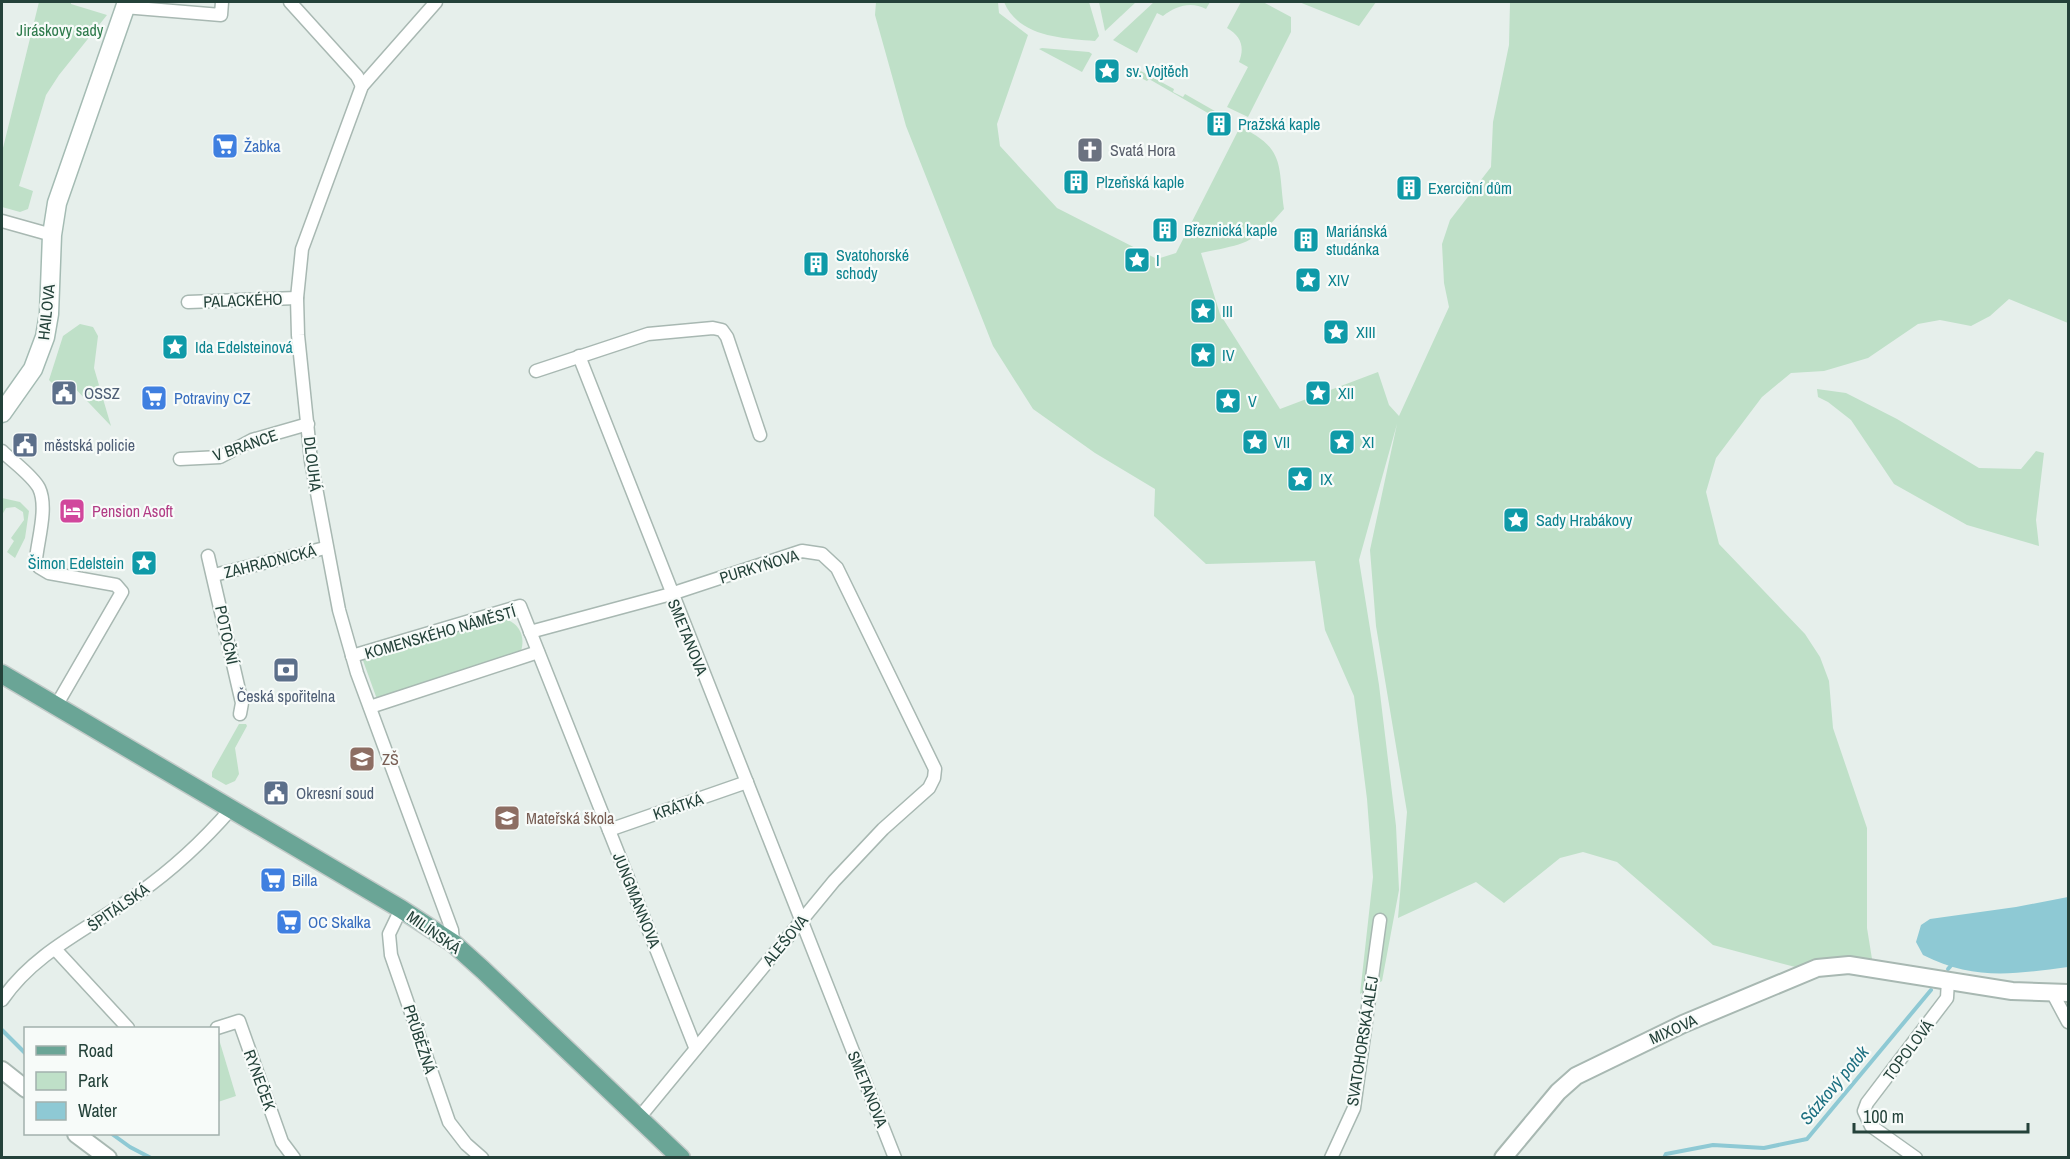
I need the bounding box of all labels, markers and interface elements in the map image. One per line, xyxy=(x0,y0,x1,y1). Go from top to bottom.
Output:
park label: Jiráskovy sady xyxy=(17,19,104,41)
place icon: sv. Vojtěch xyxy=(1092,56,1122,86)
place label: sv. Vojtěch xyxy=(1126,60,1189,82)
building icon: Pražská kaple xyxy=(1204,109,1234,139)
place label: Pražská kaple xyxy=(1238,113,1320,135)
supermarket icon: Žabka xyxy=(210,131,240,161)
place label: Žabka xyxy=(244,135,281,157)
church icon: Svatá Hora xyxy=(1075,135,1105,165)
place label: Svatá Hora xyxy=(1110,139,1176,161)
building icon: Plzeňská kaple xyxy=(1061,167,1091,197)
place label: Plzeňská kaple xyxy=(1096,171,1184,193)
building icon: Exerciční dům xyxy=(1394,173,1424,203)
place label: Exerciční dům xyxy=(1428,177,1512,199)
building icon: Březnická kaple xyxy=(1150,215,1180,245)
place label: Březnická kaple xyxy=(1184,219,1277,241)
place label: Mariánská studánka xyxy=(1326,220,1388,260)
building icon: Mariánská studánka xyxy=(1291,225,1321,255)
place label: Svatohorské schody xyxy=(836,244,909,284)
place icon: I xyxy=(1122,245,1152,275)
building icon: Svatohorské schody xyxy=(801,249,831,279)
place label: I xyxy=(1156,249,1160,271)
place icon: XIV xyxy=(1293,265,1323,295)
place label: XIV xyxy=(1328,269,1349,291)
street label: HAILOVA xyxy=(32,283,60,341)
street label: PALACKÉHO xyxy=(203,288,283,312)
place icon: III xyxy=(1188,296,1218,326)
place label: III xyxy=(1222,300,1233,322)
place icon: XIII xyxy=(1321,317,1351,347)
place label: XIII xyxy=(1356,321,1376,343)
place icon: Ida Edelsteinová xyxy=(160,332,190,362)
place label: Ida Edelsteinová xyxy=(195,336,293,358)
place icon: IV xyxy=(1188,340,1218,370)
place label: IV xyxy=(1222,344,1235,366)
public building icon: OSSZ xyxy=(49,378,79,408)
place icon: XII xyxy=(1303,378,1333,408)
place label: OSSZ xyxy=(84,382,120,404)
place label: XII xyxy=(1338,382,1354,404)
supermarket icon: Potraviny CZ xyxy=(139,383,169,413)
place icon: V xyxy=(1213,386,1243,416)
place label: Potraviny CZ xyxy=(174,387,251,409)
place label: V xyxy=(1248,390,1257,412)
street label: V BRANCE xyxy=(210,424,280,466)
place icon: VII xyxy=(1240,427,1270,457)
place icon: XI xyxy=(1327,427,1357,457)
public building icon: městská policie xyxy=(10,430,40,460)
place label: VII xyxy=(1274,431,1290,453)
place label: XI xyxy=(1362,431,1374,453)
place label: městská policie xyxy=(44,434,135,456)
street label: DLOUHÁ xyxy=(299,436,327,493)
place icon: IX xyxy=(1285,464,1315,494)
place label: IX xyxy=(1320,468,1333,490)
hotel icon: Pension Asoft xyxy=(57,496,87,526)
place label: Pension Asoft xyxy=(92,500,173,522)
place icon: Sady Hrabákovy xyxy=(1501,505,1531,535)
place label: Sady Hrabákovy xyxy=(1536,509,1633,531)
street label: ZAHRADNICKÁ xyxy=(222,539,319,583)
street label: PURKYŇOVA xyxy=(717,544,801,588)
place icon: Šimon Edelstein xyxy=(129,548,159,578)
place label: Šimon Edelstein xyxy=(28,552,124,574)
street label: SMETANOVA xyxy=(663,596,713,679)
street label: KOMENSKÉHO NÁMĚSTÍ xyxy=(362,600,518,664)
street label: POTOČNÍ xyxy=(210,604,244,667)
bank icon: Česká spořitelna xyxy=(271,655,301,685)
place label: Česká spořitelna xyxy=(237,685,336,707)
school or university icon: ZŠ xyxy=(347,744,377,774)
place label: ZŠ xyxy=(382,748,399,770)
public building icon: Okresní soud xyxy=(261,778,291,808)
place label: Okresní soud xyxy=(296,782,374,804)
street label: KRÁTKÁ xyxy=(650,787,706,825)
school or university icon: Mateřská škola xyxy=(492,803,522,833)
place label: Mateřská škola xyxy=(526,807,615,829)
street label: JUNGMANNOVA xyxy=(608,849,666,951)
supermarket icon: Billa xyxy=(258,865,288,895)
place label: Billa xyxy=(292,869,318,891)
street label: ŠPITÁLSKÁ xyxy=(83,878,153,936)
street label: MILÍNSKÁ xyxy=(403,905,466,959)
supermarket icon: OC Skalka xyxy=(274,907,304,937)
street label: ALEŠOVA xyxy=(757,910,813,971)
place label: OC Skalka xyxy=(308,911,371,933)
street label: SVATOHORSKÁ ALEJ xyxy=(1341,974,1383,1108)
street label: PRŮBĚŽNÁ xyxy=(398,1002,442,1077)
street label: MIXOVA xyxy=(1646,1009,1701,1049)
street label: TOPOLOVÁ xyxy=(1878,1015,1938,1085)
legend xyxy=(24,1027,219,1135)
text: Road xyxy=(78,1038,113,1063)
water label: Sázkový potok xyxy=(1794,1040,1875,1130)
street label: RYNEČEK xyxy=(239,1047,281,1114)
street label: SMETANOVA xyxy=(843,1048,893,1131)
text: Park xyxy=(78,1068,109,1093)
scale bar xyxy=(1854,1096,2028,1134)
text: Water xyxy=(78,1098,117,1123)
text: 100 m xyxy=(1863,1104,1904,1129)

